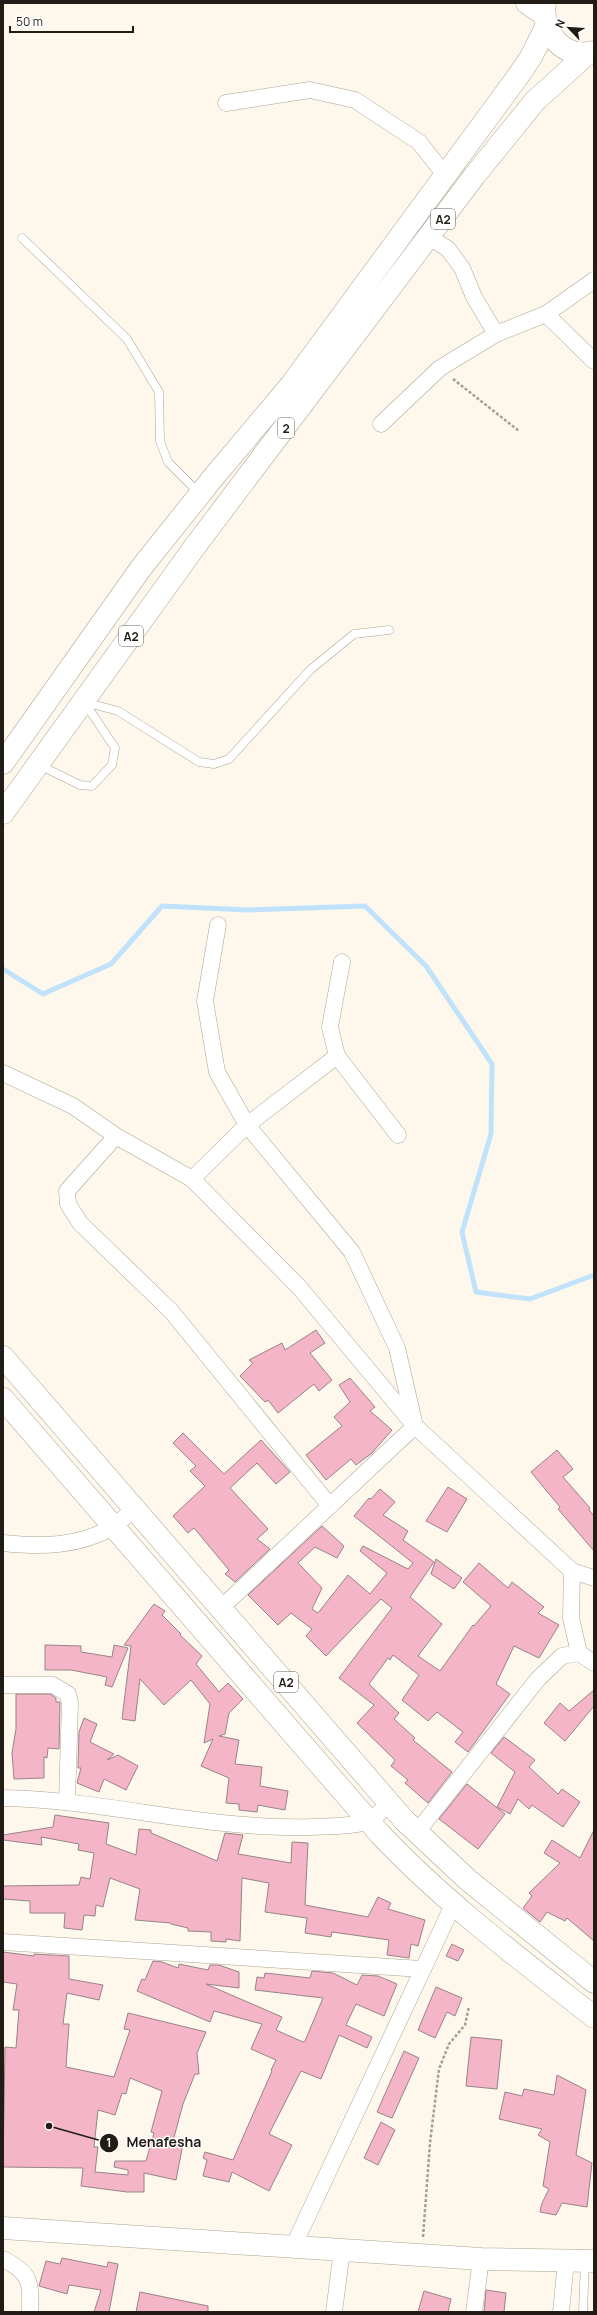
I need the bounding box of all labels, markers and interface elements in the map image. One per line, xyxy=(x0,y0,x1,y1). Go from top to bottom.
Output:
scale bar xyxy=(10,8,133,34)
north arrow xyxy=(549,8,589,48)
text: 50 m xyxy=(16,13,43,30)
text: N xyxy=(551,17,568,30)
road number: A2 xyxy=(431,209,455,229)
road number: 2 xyxy=(278,418,294,438)
road number: A2 xyxy=(119,626,143,646)
road number: A2 xyxy=(274,1672,298,1692)
callout: Menafesha xyxy=(99,2130,209,2156)
text: Menafesha xyxy=(127,2132,201,2151)
text: 1 xyxy=(106,2134,112,2151)

